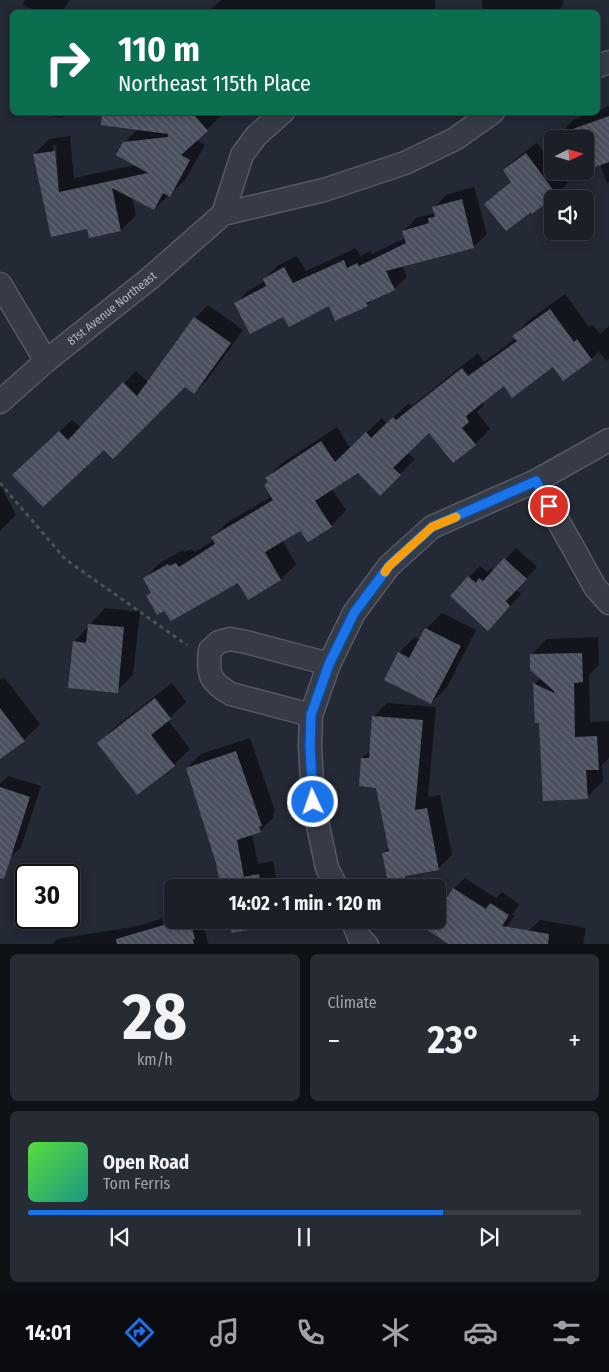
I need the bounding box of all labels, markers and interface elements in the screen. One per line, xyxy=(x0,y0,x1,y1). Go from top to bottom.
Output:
text: 110 m xyxy=(118,28,200,70)
icon: right xyxy=(35,30,100,95)
text: Northeast 115th Place xyxy=(118,70,311,97)
north arrow xyxy=(544,130,594,180)
map controls xyxy=(544,130,594,240)
button: sound xyxy=(544,190,594,240)
street label: 81st Avenue Northeast xyxy=(65,269,159,348)
pin xyxy=(528,485,570,527)
icon: arrive xyxy=(535,492,563,520)
position arrow xyxy=(286,775,338,827)
speed limit sign: 30 xyxy=(15,864,80,929)
text: 14:02 · 1 min · 120 m xyxy=(229,892,381,915)
text: 28 xyxy=(123,978,187,1056)
text: Climate xyxy=(328,993,377,1012)
text: 23° xyxy=(428,1017,481,1063)
text: − xyxy=(328,1024,340,1057)
text: + xyxy=(568,1024,581,1057)
text: km/h xyxy=(137,1050,173,1069)
text: Open Road xyxy=(103,1151,189,1174)
text: Tom Ferris xyxy=(103,1174,170,1193)
icon: previous xyxy=(106,1223,134,1251)
icon: pause xyxy=(290,1223,318,1251)
icon: next xyxy=(475,1223,503,1251)
icon: directions xyxy=(122,1315,157,1350)
icon: music xyxy=(207,1315,242,1350)
icon: phone xyxy=(293,1315,328,1350)
icon: climate xyxy=(378,1315,413,1350)
icon: car xyxy=(463,1315,498,1350)
icon: filters xyxy=(549,1315,584,1350)
text: 14:01 xyxy=(25,1319,72,1346)

